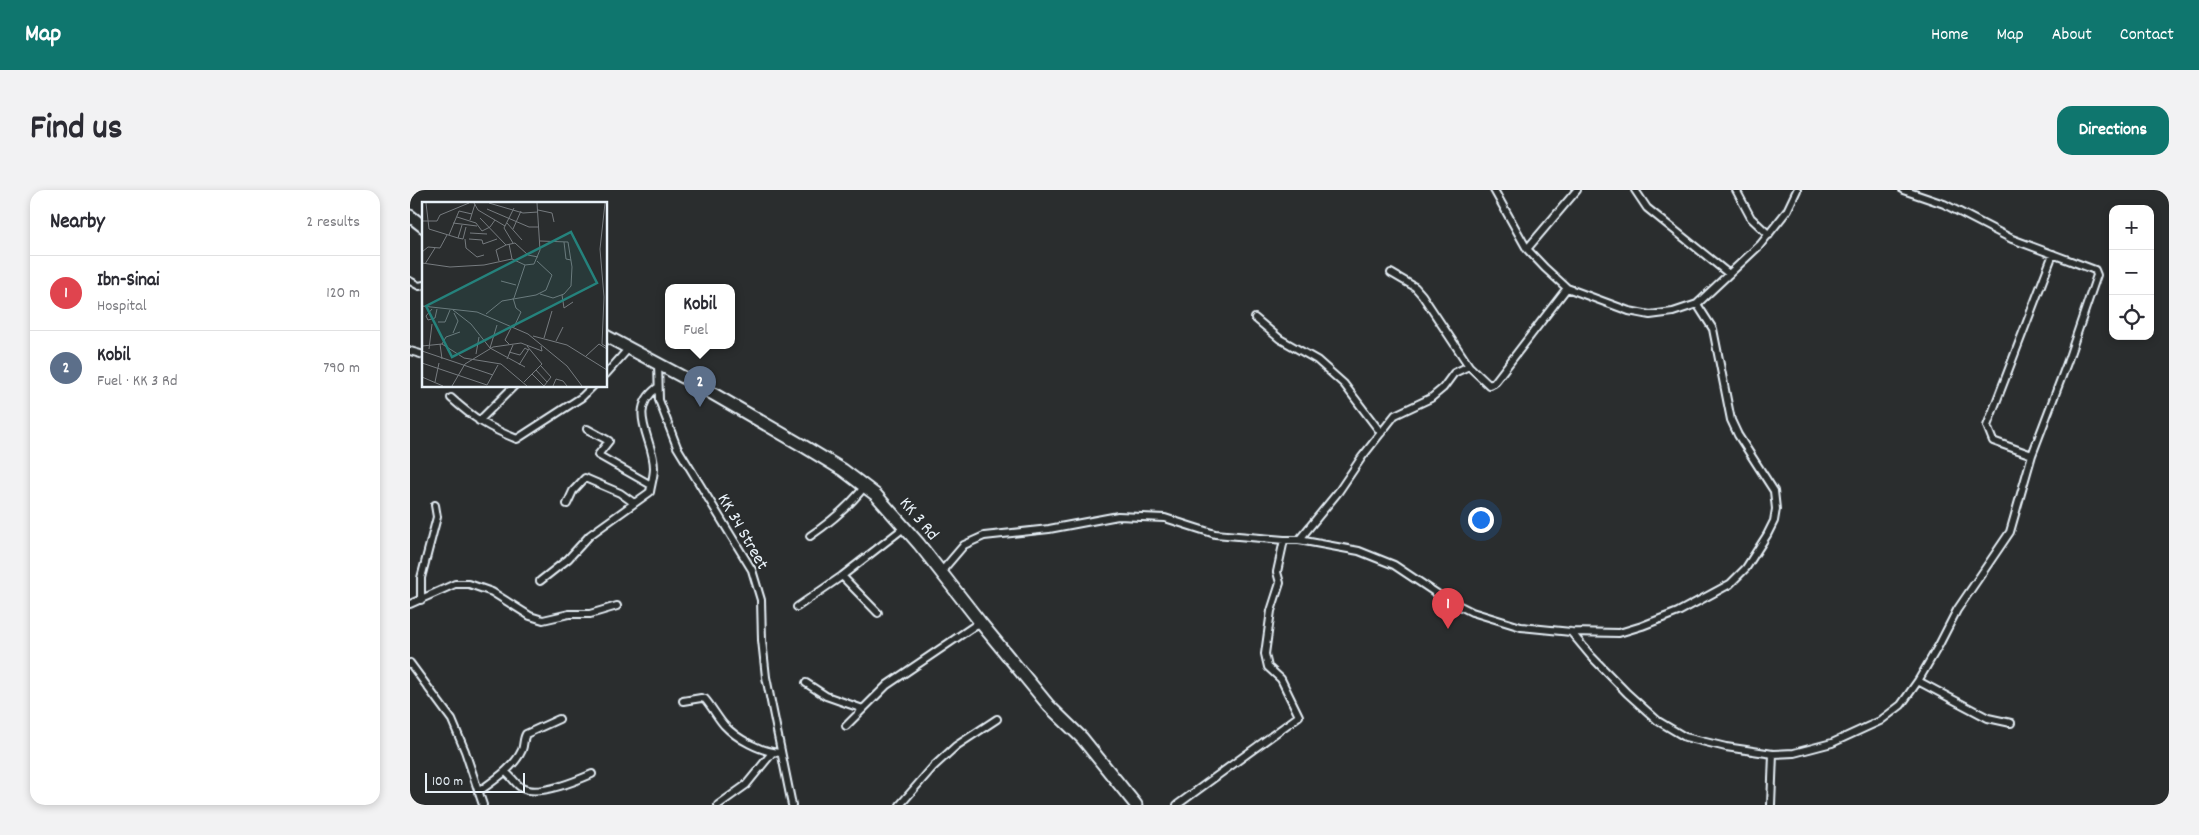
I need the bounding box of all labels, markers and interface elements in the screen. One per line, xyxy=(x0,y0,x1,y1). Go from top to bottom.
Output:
text: Map xyxy=(25,18,61,52)
text: Home xyxy=(1931,23,1968,48)
text: Map xyxy=(1996,23,2024,48)
text: About xyxy=(2052,23,2092,48)
text: Contact xyxy=(2120,23,2174,48)
text: Find us xyxy=(30,105,122,155)
button: Directions xyxy=(2057,106,2169,155)
inset map xyxy=(422,202,608,388)
map controls xyxy=(2109,205,2154,340)
button: + xyxy=(2109,205,2154,250)
text: Nearby xyxy=(50,208,105,238)
text: 2 results xyxy=(306,211,360,234)
button: − xyxy=(2109,250,2154,295)
text: Ibn-Sinai xyxy=(97,268,159,295)
text: 1 xyxy=(64,282,68,305)
text: 120 m xyxy=(326,282,360,305)
popup xyxy=(665,284,735,349)
text: Kobil xyxy=(683,292,717,319)
text: Hospital xyxy=(97,295,147,318)
button: locate xyxy=(2109,295,2154,340)
text: Fuel xyxy=(683,319,708,342)
text: Kobil xyxy=(97,343,130,370)
text: 2 xyxy=(63,357,70,380)
text: 790 m xyxy=(323,357,360,380)
pin: 2 xyxy=(684,366,716,407)
text: Fuel · KK 3 Rd xyxy=(97,370,177,393)
street label: KK 34 Street xyxy=(710,490,774,575)
street label: KK 3 Rd xyxy=(892,492,944,547)
your location xyxy=(1468,507,1494,533)
pin: 1 xyxy=(1432,588,1464,629)
scale bar xyxy=(425,770,525,793)
text: 100 m xyxy=(432,772,463,792)

